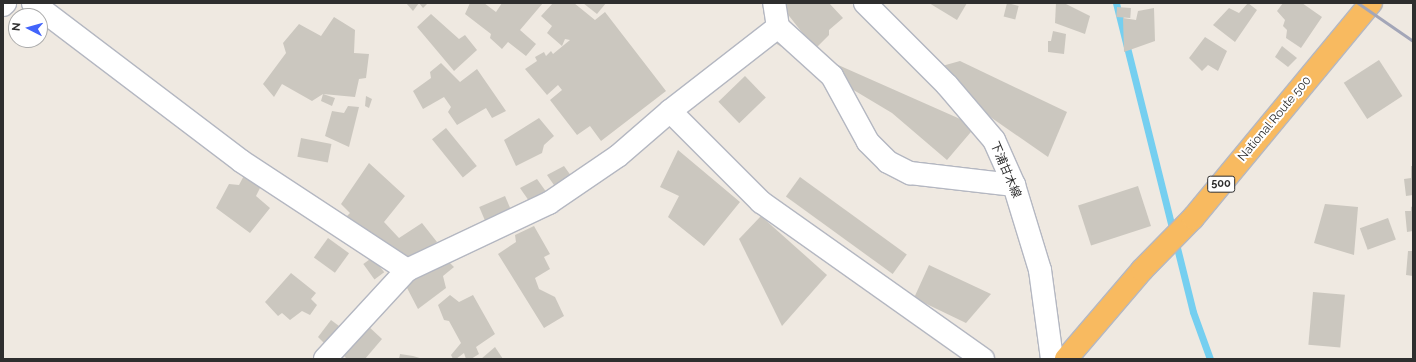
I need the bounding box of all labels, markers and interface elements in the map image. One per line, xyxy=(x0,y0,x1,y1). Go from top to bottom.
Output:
north arrow xyxy=(8,8,48,48)
text: N xyxy=(10,22,23,32)
street label: National Route 500 xyxy=(1235,74,1315,164)
street label: 下浦甘木線 xyxy=(987,140,1023,200)
road number: 500 xyxy=(1207,175,1235,193)

